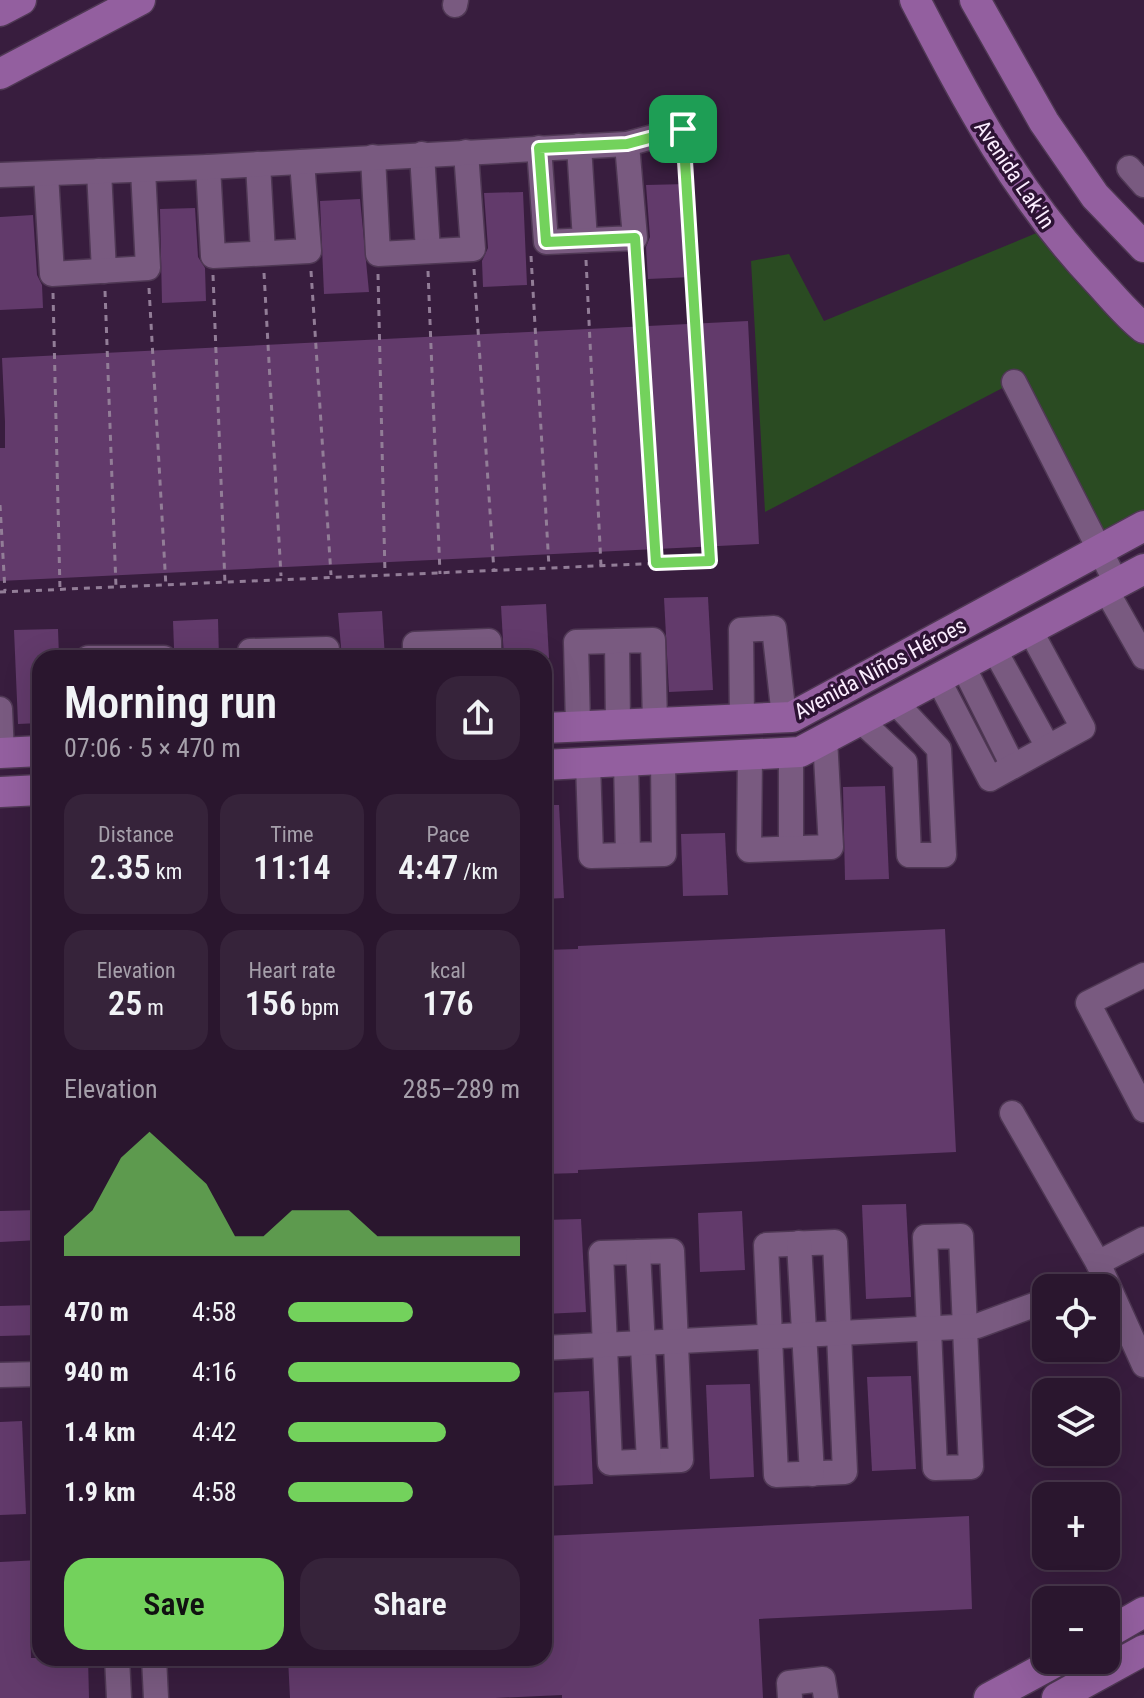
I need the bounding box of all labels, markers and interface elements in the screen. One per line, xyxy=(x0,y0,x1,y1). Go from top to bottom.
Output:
pin xyxy=(649,95,717,163)
icon: arrive xyxy=(661,107,705,151)
street label: Avenida Lak'In xyxy=(969,116,1060,233)
street label: Avenida Niños Héroes xyxy=(790,613,971,724)
button: share xyxy=(436,676,520,760)
text: Morning run xyxy=(64,677,277,729)
text: 07:06 · 5 × 470 m xyxy=(64,733,241,763)
text: Distance xyxy=(98,822,174,847)
text: Time xyxy=(270,822,314,847)
text: Pace xyxy=(426,822,470,847)
text: 2.35 xyxy=(90,847,151,887)
text: 11:14 xyxy=(253,847,331,887)
text: 4:47 xyxy=(398,847,458,887)
text: km xyxy=(151,859,182,884)
text: /km xyxy=(458,859,498,884)
text: Elevation xyxy=(96,958,176,983)
text: Heart rate xyxy=(249,958,335,983)
text: kcal xyxy=(430,958,466,983)
text: 25 xyxy=(108,983,142,1023)
text: 156 xyxy=(245,983,296,1023)
text: 176 xyxy=(422,983,474,1023)
text: m xyxy=(142,995,164,1020)
text: bpm xyxy=(296,995,339,1020)
text: Elevation xyxy=(64,1074,158,1104)
text: 285–289 m xyxy=(403,1074,520,1104)
map controls xyxy=(1032,1274,1120,1674)
button: locate xyxy=(1032,1274,1120,1362)
text: 470 m xyxy=(64,1297,129,1327)
text: 4:58 xyxy=(192,1297,237,1327)
text: 940 m xyxy=(64,1357,129,1387)
text: 4:16 xyxy=(192,1357,237,1387)
button: layers xyxy=(1032,1378,1120,1466)
text: 1.4 km xyxy=(64,1417,136,1447)
text: 4:42 xyxy=(192,1417,237,1447)
text: 1.9 km xyxy=(64,1477,136,1507)
text: 4:58 xyxy=(192,1477,237,1507)
button: + xyxy=(1032,1482,1120,1570)
button: Save xyxy=(64,1558,284,1650)
button: Share xyxy=(300,1558,520,1650)
button: − xyxy=(1032,1586,1120,1674)

